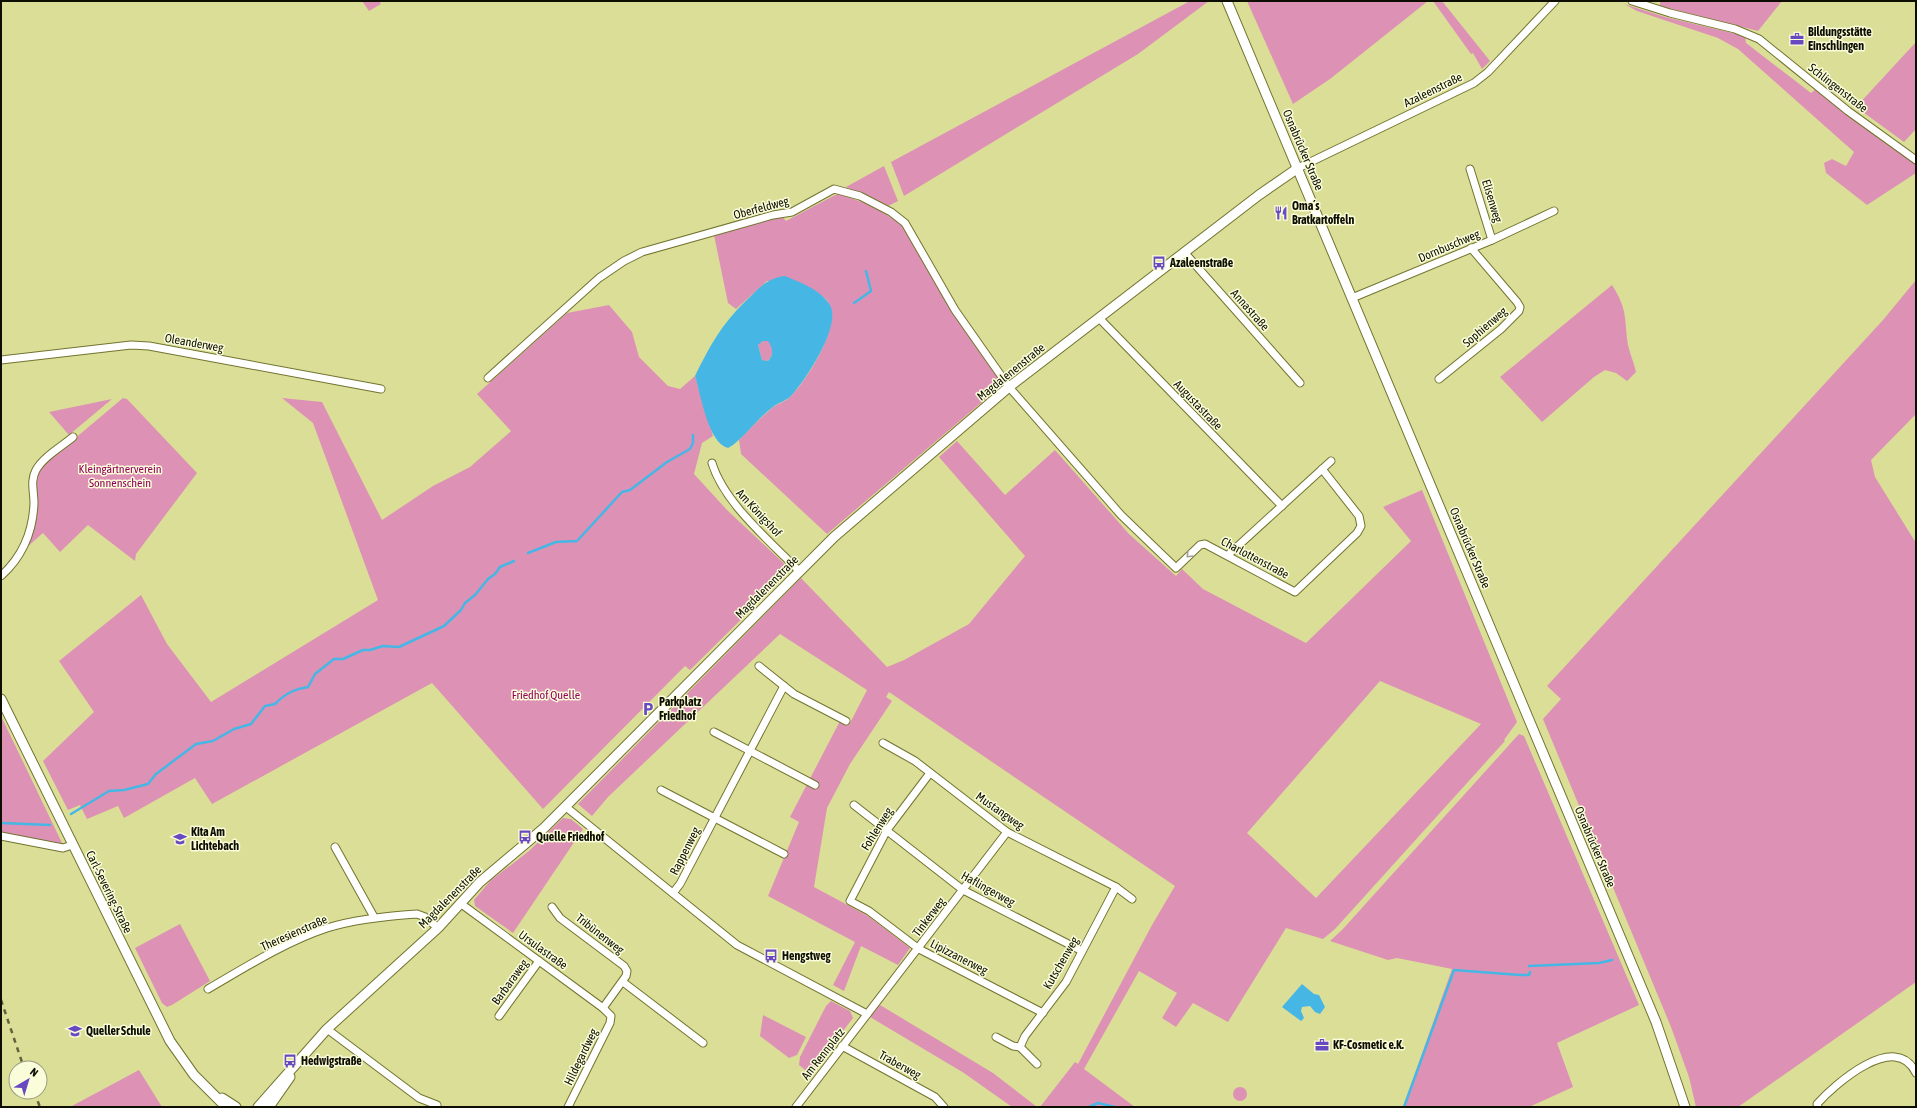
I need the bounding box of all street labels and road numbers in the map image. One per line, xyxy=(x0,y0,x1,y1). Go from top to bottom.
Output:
street label: Schlingenstraße xyxy=(1806,61,1870,115)
street label: Azaleenstraße xyxy=(1402,70,1464,110)
street label: Osnabrücker Straße xyxy=(1280,108,1326,192)
street label: Elisenweg xyxy=(1479,178,1505,225)
street label: Oberfeldweg xyxy=(732,194,791,222)
street label: Dornbuschweg xyxy=(1416,226,1483,265)
street label: Annastraße xyxy=(1228,286,1272,334)
street label: Sophienweg xyxy=(1460,303,1511,350)
street label: Oleanderweg xyxy=(164,331,225,355)
street label: Magdalenenstraße xyxy=(974,340,1048,404)
street label: Augustastraße xyxy=(1171,377,1225,433)
street label: Am Königshof xyxy=(733,486,785,540)
street label: Osnabrücker Straße xyxy=(1447,506,1493,590)
street label: Charlottenstraße xyxy=(1219,534,1291,582)
street label: Magdalenenstraße xyxy=(733,553,801,621)
street label: Mustangweg xyxy=(973,789,1028,833)
street label: Fohlenweg xyxy=(858,804,896,853)
street label: Osnabrücker Straße xyxy=(1572,805,1618,889)
street label: Rappenweg xyxy=(667,824,703,877)
street label: Carl-Severing-Straße xyxy=(83,848,135,936)
street label: Magdalenenstraße xyxy=(416,863,484,931)
street label: Haflingerweg xyxy=(959,869,1018,910)
street label: Tinkerweg xyxy=(910,894,949,939)
street label: Tribünenweg xyxy=(573,911,627,958)
street label: Theresienstraße xyxy=(259,912,329,954)
street label: Ursulastraße xyxy=(516,928,570,972)
street label: Kutschenweg xyxy=(1040,933,1082,992)
street label: Lipizzanerweg xyxy=(928,937,991,978)
street label: Barbaraweg xyxy=(489,956,532,1007)
street label: Am Rennplatz xyxy=(799,1025,848,1083)
street label: Hildegardweg xyxy=(561,1026,601,1088)
street label: Traberweg xyxy=(877,1048,924,1083)

